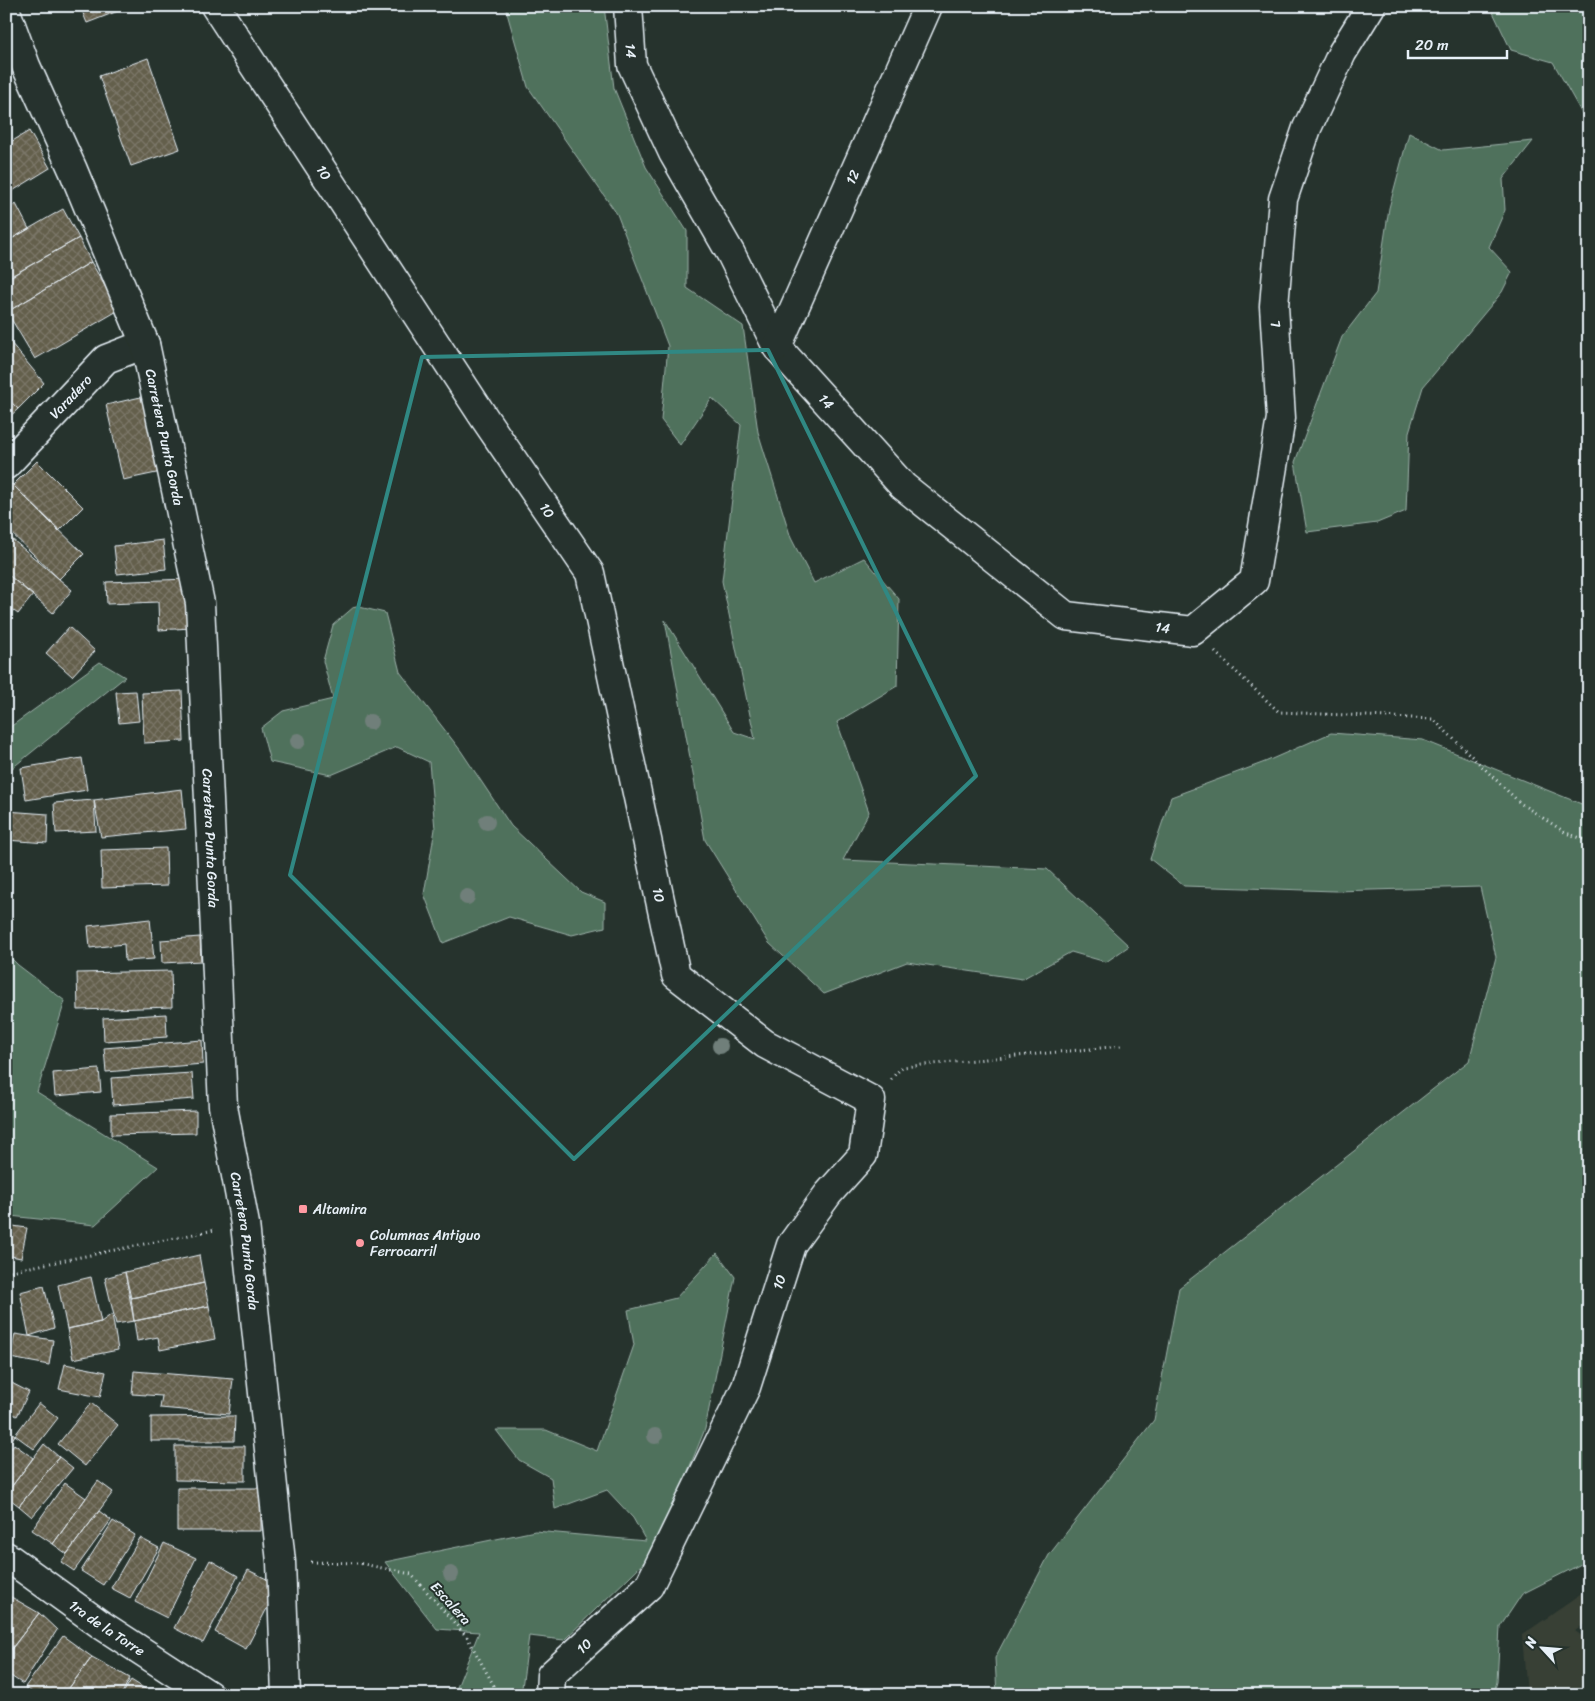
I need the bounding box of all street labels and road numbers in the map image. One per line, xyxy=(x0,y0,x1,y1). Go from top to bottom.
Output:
street label: 14 xyxy=(618,43,644,59)
street label: 10 xyxy=(309,160,338,186)
street label: 12 xyxy=(838,166,867,189)
street label: L xyxy=(1263,319,1288,328)
street label: Carretera Punta Gorda xyxy=(138,366,191,509)
street label: Varadero xyxy=(43,369,99,425)
street label: 14 xyxy=(812,388,840,416)
street label: 10 xyxy=(532,497,561,524)
street label: 14 xyxy=(1154,615,1172,641)
street label: Carretera Punta Gorda xyxy=(195,768,226,909)
street label: 10 xyxy=(645,885,672,905)
street label: Carretera Punta Gorda xyxy=(223,1170,266,1312)
street label: 10 xyxy=(765,1271,794,1293)
street label: Escalera xyxy=(424,1576,477,1631)
street label: 1ra de la Torre xyxy=(63,1593,150,1663)
street label: 10 xyxy=(570,1632,598,1661)

